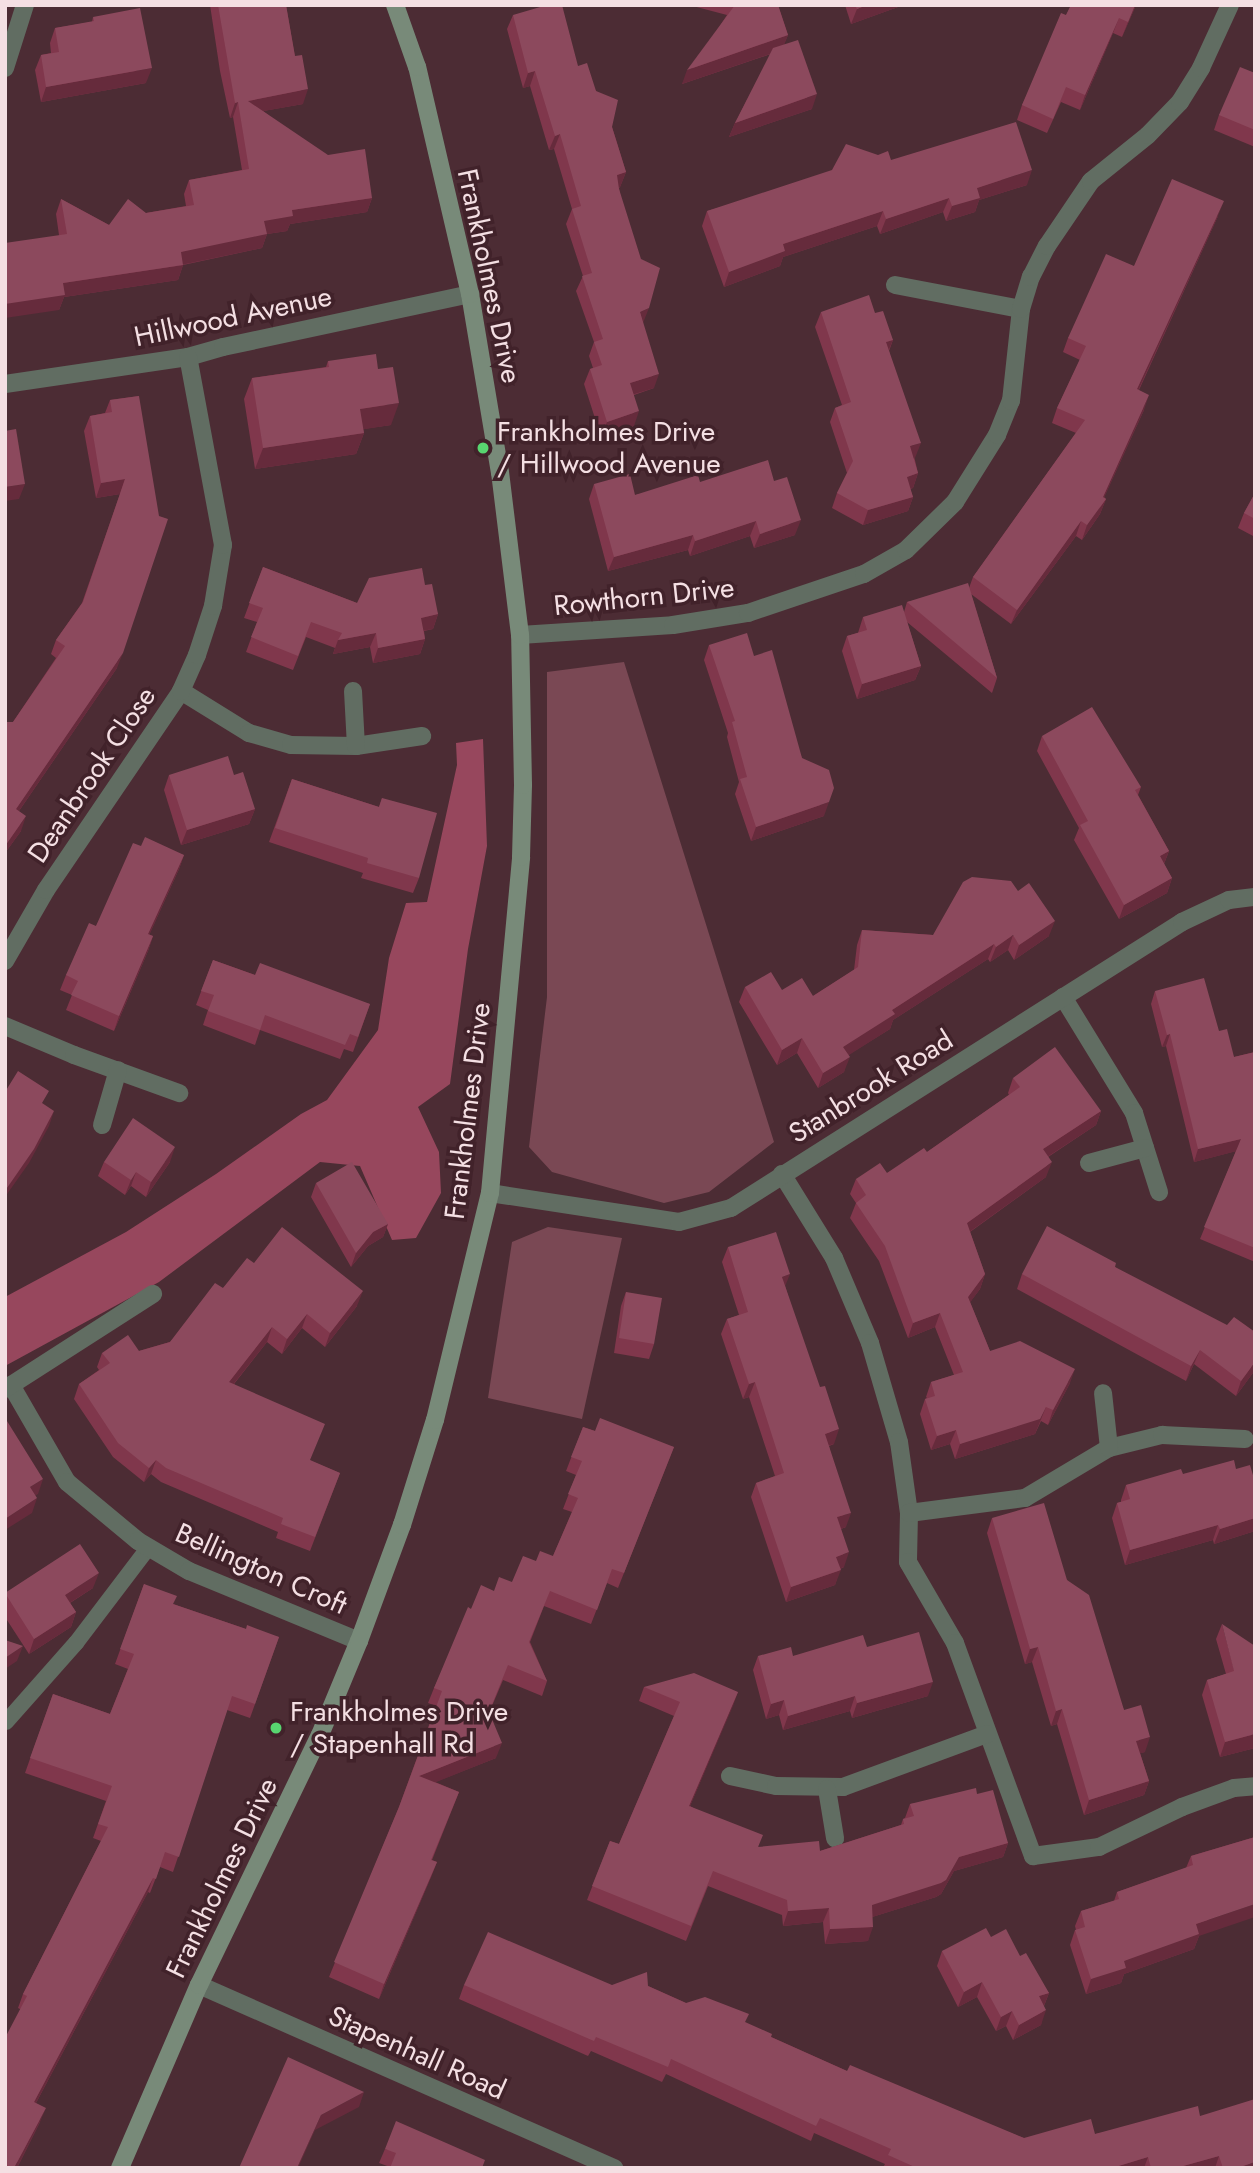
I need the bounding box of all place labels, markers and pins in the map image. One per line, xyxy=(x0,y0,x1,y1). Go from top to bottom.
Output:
place label: Frankholmes Drive / Hillwood Avenue xyxy=(497,415,721,481)
marker: Frankholmes Drive / Hillwood Avenue xyxy=(475,440,491,456)
place label: Frankholmes Drive / Stapenhall Rd xyxy=(290,1695,508,1761)
marker: Frankholmes Drive / Stapenhall Rd xyxy=(268,1720,284,1736)

